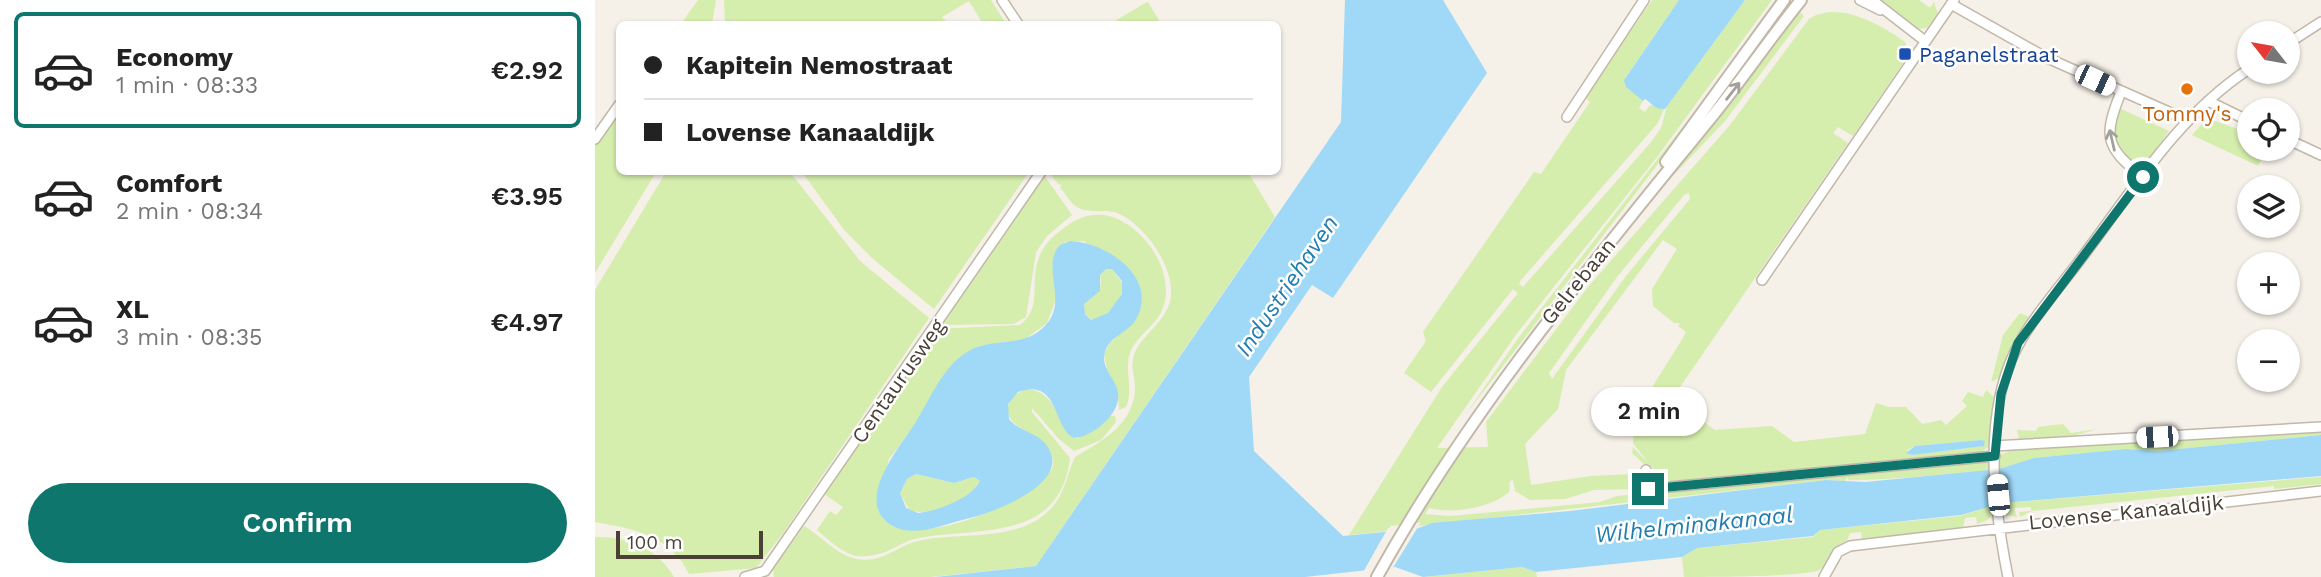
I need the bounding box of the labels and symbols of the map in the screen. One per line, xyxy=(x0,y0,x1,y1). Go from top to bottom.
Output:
north arrow xyxy=(2237,21,2299,84)
place label: Paganelstraat xyxy=(1919,42,2059,67)
marker: Paganelstraat xyxy=(1897,46,1913,62)
car xyxy=(2072,62,2119,98)
marker: Tommy's xyxy=(2179,81,2195,97)
one-way arrow xyxy=(1725,82,1740,100)
place label: Tommy's xyxy=(2142,101,2232,126)
one-way arrow xyxy=(2105,129,2118,152)
route start xyxy=(2127,161,2159,193)
water label: Industriehaven xyxy=(1230,211,1344,361)
street label: Gelrebaan xyxy=(1536,233,1620,329)
street label: Centaurusweg xyxy=(846,314,950,448)
callout: 2 min xyxy=(1590,388,1706,436)
car xyxy=(2136,425,2179,449)
route end xyxy=(1632,473,1664,505)
car xyxy=(1986,473,2011,517)
street label: Lovense Kanaaldijk xyxy=(2027,489,2225,535)
water label: Wilhelminakanaal xyxy=(1594,501,1794,549)
scale bar xyxy=(616,528,763,560)

